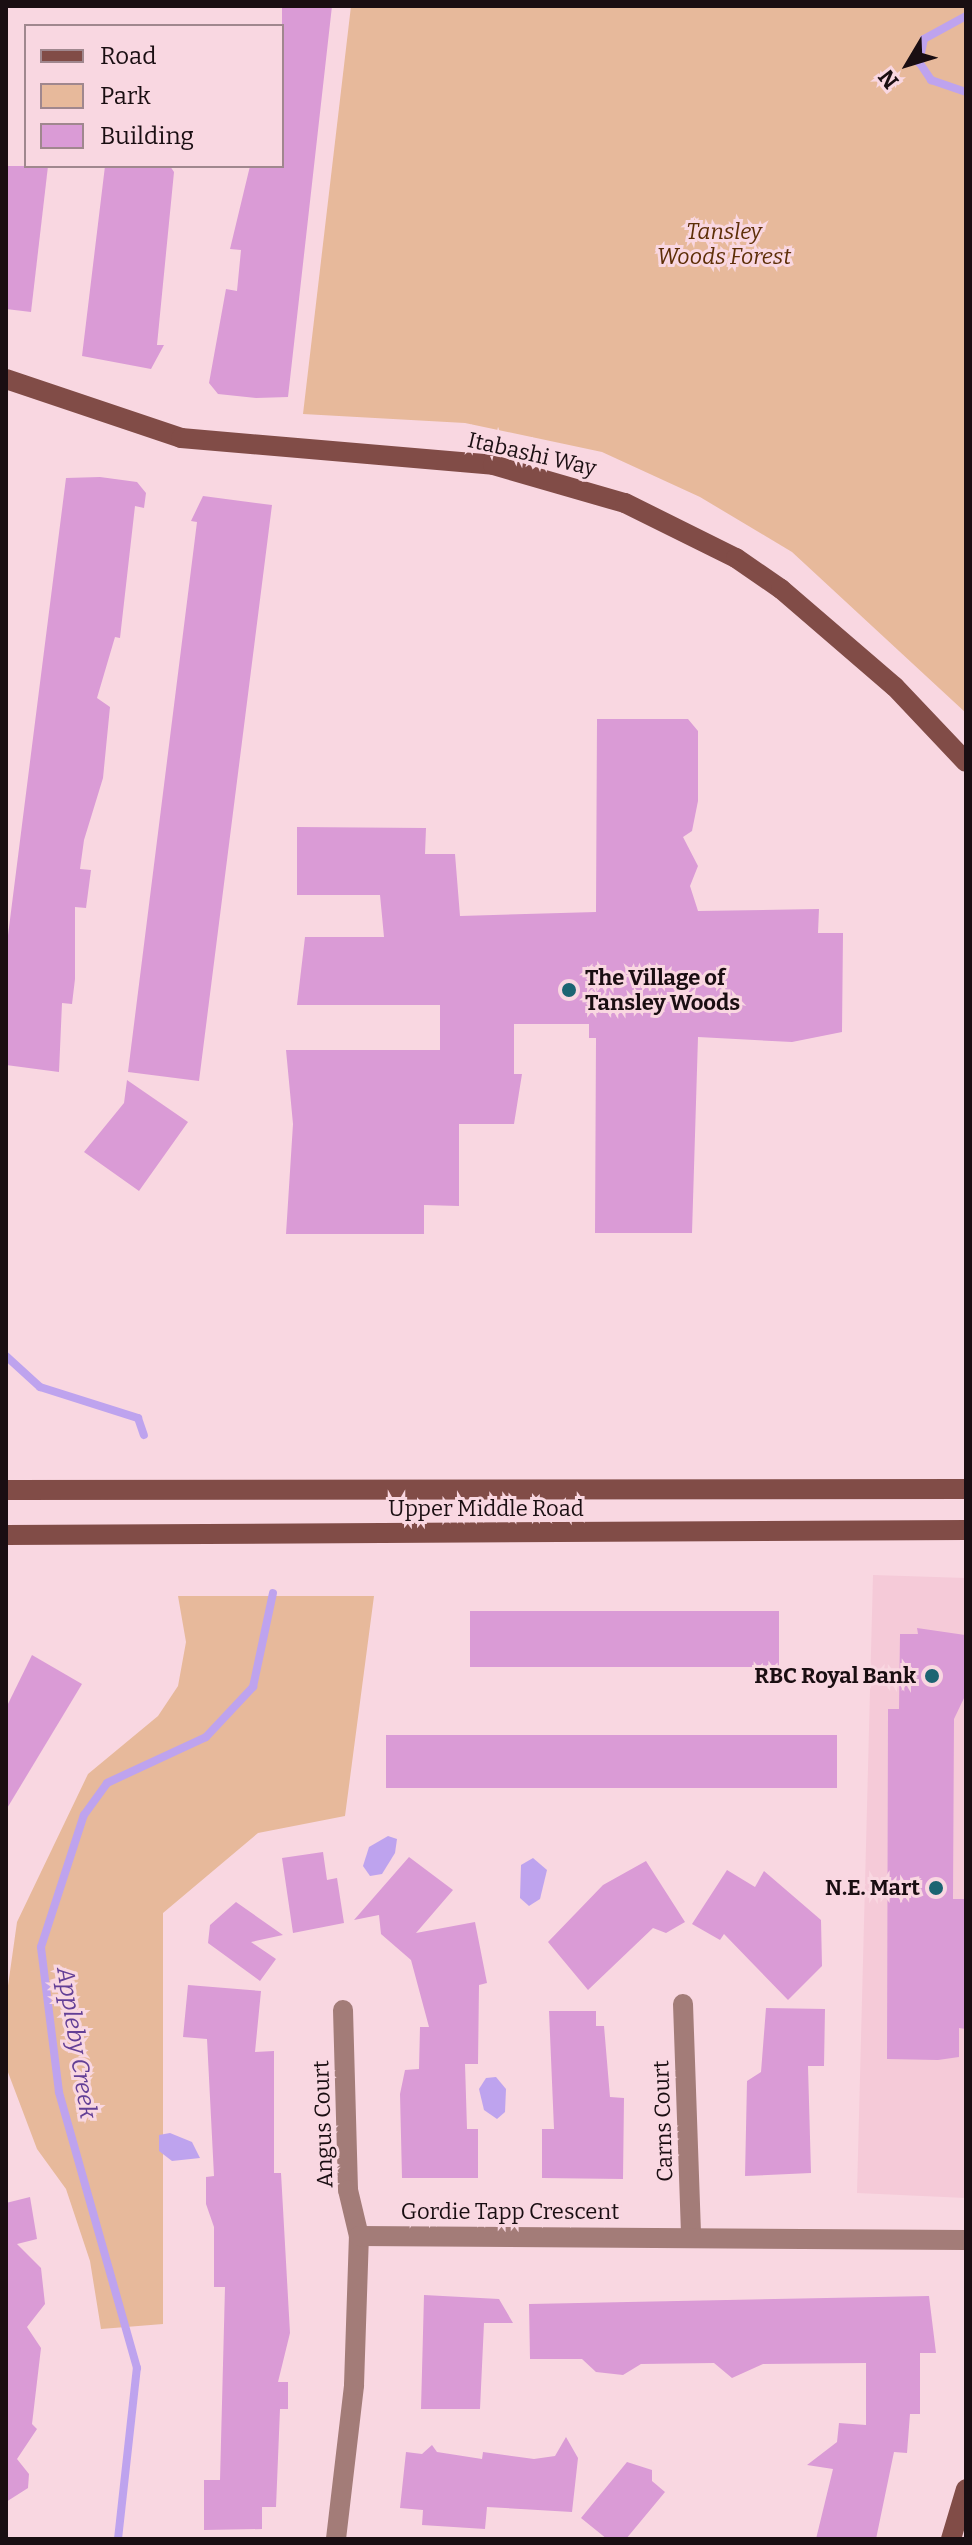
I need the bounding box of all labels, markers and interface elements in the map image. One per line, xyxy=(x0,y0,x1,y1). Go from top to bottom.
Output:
legend xyxy=(24,24,284,168)
north arrow xyxy=(868,24,948,104)
text: Road xyxy=(100,42,156,70)
text: N xyxy=(873,64,905,94)
text: Park xyxy=(100,82,151,110)
text: Building xyxy=(100,122,194,150)
park label: Tansley Woods Forest xyxy=(657,218,791,270)
street label: Itabashi Way xyxy=(465,426,599,482)
place label: The Village of Tansley Woods xyxy=(585,964,740,1016)
marker: The Village of Tansley Woods xyxy=(560,981,578,999)
street label: Upper Middle Road xyxy=(388,1496,584,1522)
place label: RBC Royal Bank xyxy=(754,1663,916,1689)
marker: RBC Royal Bank xyxy=(923,1667,941,1685)
place label: N.E. Mart xyxy=(825,1875,920,1901)
marker: N.E. Mart xyxy=(927,1879,945,1897)
water label: Appleby Creek xyxy=(50,1965,102,2121)
street label: Angus Court xyxy=(308,2060,338,2188)
street label: Carns Court xyxy=(648,2060,678,2182)
street label: Gordie Tapp Crescent xyxy=(401,2199,619,2225)

